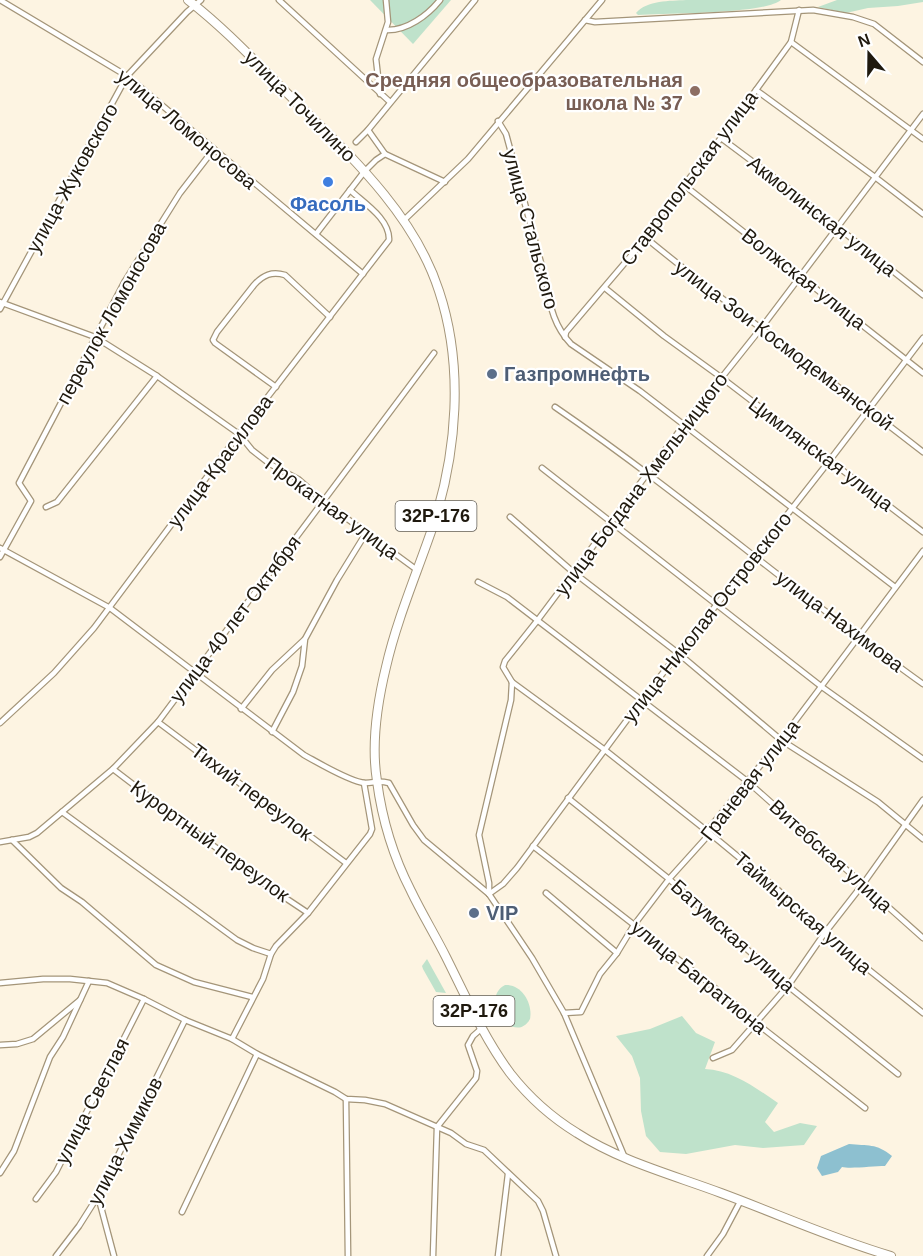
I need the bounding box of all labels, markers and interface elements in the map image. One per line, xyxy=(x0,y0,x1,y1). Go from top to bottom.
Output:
north arrow xyxy=(839,24,899,84)
text: N xyxy=(856,30,872,50)
street label: улица Точилино xyxy=(240,46,360,166)
street label: улица Ломоносова xyxy=(113,64,262,194)
place label: Средняя общеобразовательная школа № 37 xyxy=(365,69,683,114)
marker: Средняя общеобразовательная школа № 37 xyxy=(688,84,702,98)
street label: Ставропольская улица xyxy=(616,86,762,270)
street label: улица Жуковского xyxy=(22,99,122,257)
street label: улица Стальского xyxy=(499,146,563,312)
street label: Акмолинская улица xyxy=(743,151,901,281)
marker: Фасоль xyxy=(321,175,335,189)
place label: Фасоль xyxy=(290,193,366,215)
street label: переулок Ломоносова xyxy=(52,217,171,408)
street label: Волжская улица xyxy=(738,224,871,335)
street label: улица Зои Космодемьянской xyxy=(670,256,898,434)
place label: Газпромнефть xyxy=(504,363,650,385)
marker: Газпромнефть xyxy=(485,367,499,381)
street label: улица Богдана Хмельницкого xyxy=(550,368,732,600)
street label: улица Красилова xyxy=(163,390,277,532)
street label: Цимлянская улица xyxy=(745,393,898,516)
street label: Прокатная улица xyxy=(261,452,404,564)
road number: 32Р-176 xyxy=(396,501,476,531)
street label: улица Николая Островского xyxy=(618,508,796,726)
street label: улица 40 лет Октября xyxy=(165,531,305,707)
street label: улица Нахимова xyxy=(772,566,909,677)
street label: Граневая улица xyxy=(696,715,804,845)
street label: Тихий переулок xyxy=(187,739,317,845)
street label: Курортный переулок xyxy=(126,776,294,906)
street label: Витебская улица xyxy=(765,795,897,917)
street label: Таймырская улица xyxy=(730,847,877,979)
street label: Батумская улица xyxy=(667,875,800,998)
place label: VIP xyxy=(486,902,518,924)
marker: VIP xyxy=(467,906,481,920)
street label: улица Багратиона xyxy=(627,916,772,1039)
road number: 32Р-176 xyxy=(434,996,514,1026)
street label: улица Светлая xyxy=(51,1034,133,1168)
street label: улица Химиков xyxy=(83,1073,167,1209)

